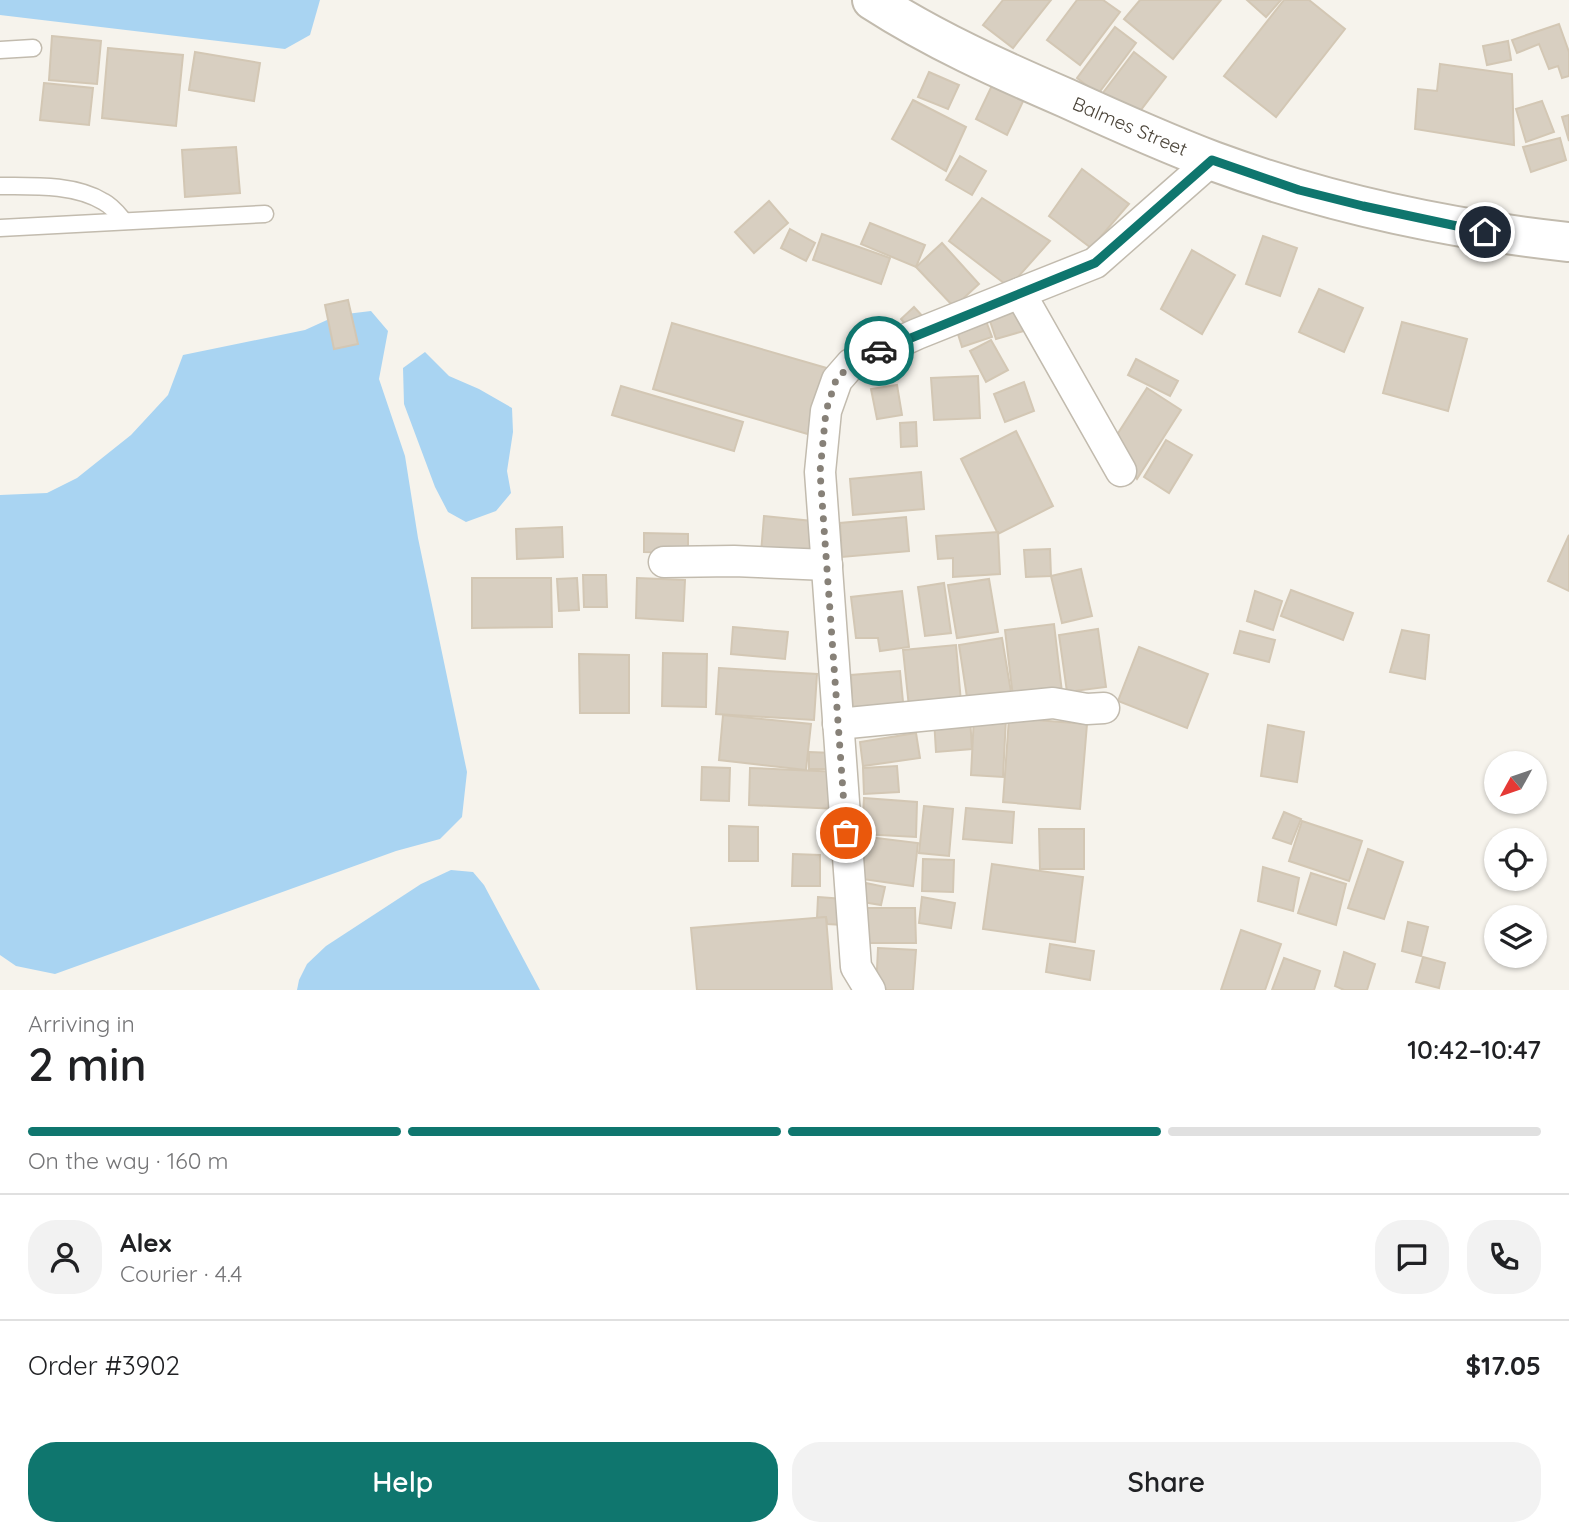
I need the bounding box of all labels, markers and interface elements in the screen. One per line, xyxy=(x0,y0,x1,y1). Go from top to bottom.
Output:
street label: Balmes Street xyxy=(1069,91,1191,161)
pin xyxy=(1455,202,1515,262)
icon: home xyxy=(1466,213,1504,251)
courier xyxy=(844,316,914,386)
icon: car xyxy=(860,332,898,370)
north arrow xyxy=(1484,751,1547,814)
map controls xyxy=(1484,751,1547,968)
pin xyxy=(816,803,876,863)
icon: bag xyxy=(827,814,865,852)
button: locate xyxy=(1484,828,1547,891)
button: layers xyxy=(1484,905,1547,968)
text: Arriving in xyxy=(28,1009,135,1038)
text: 10:42–10:47 xyxy=(1407,1033,1541,1066)
text: 2 min xyxy=(28,1035,147,1093)
text: On the way · 160 m xyxy=(28,1146,229,1175)
button: person xyxy=(28,1220,102,1294)
button: chat xyxy=(1375,1220,1449,1294)
button: phone xyxy=(1467,1220,1541,1294)
text: Alex xyxy=(120,1226,171,1259)
text: Courier · 4.4 xyxy=(120,1259,242,1288)
text: Order #3902 xyxy=(28,1349,180,1382)
text: $17.05 xyxy=(1465,1349,1541,1382)
button: Help xyxy=(28,1442,778,1522)
button: Share xyxy=(792,1442,1541,1522)

